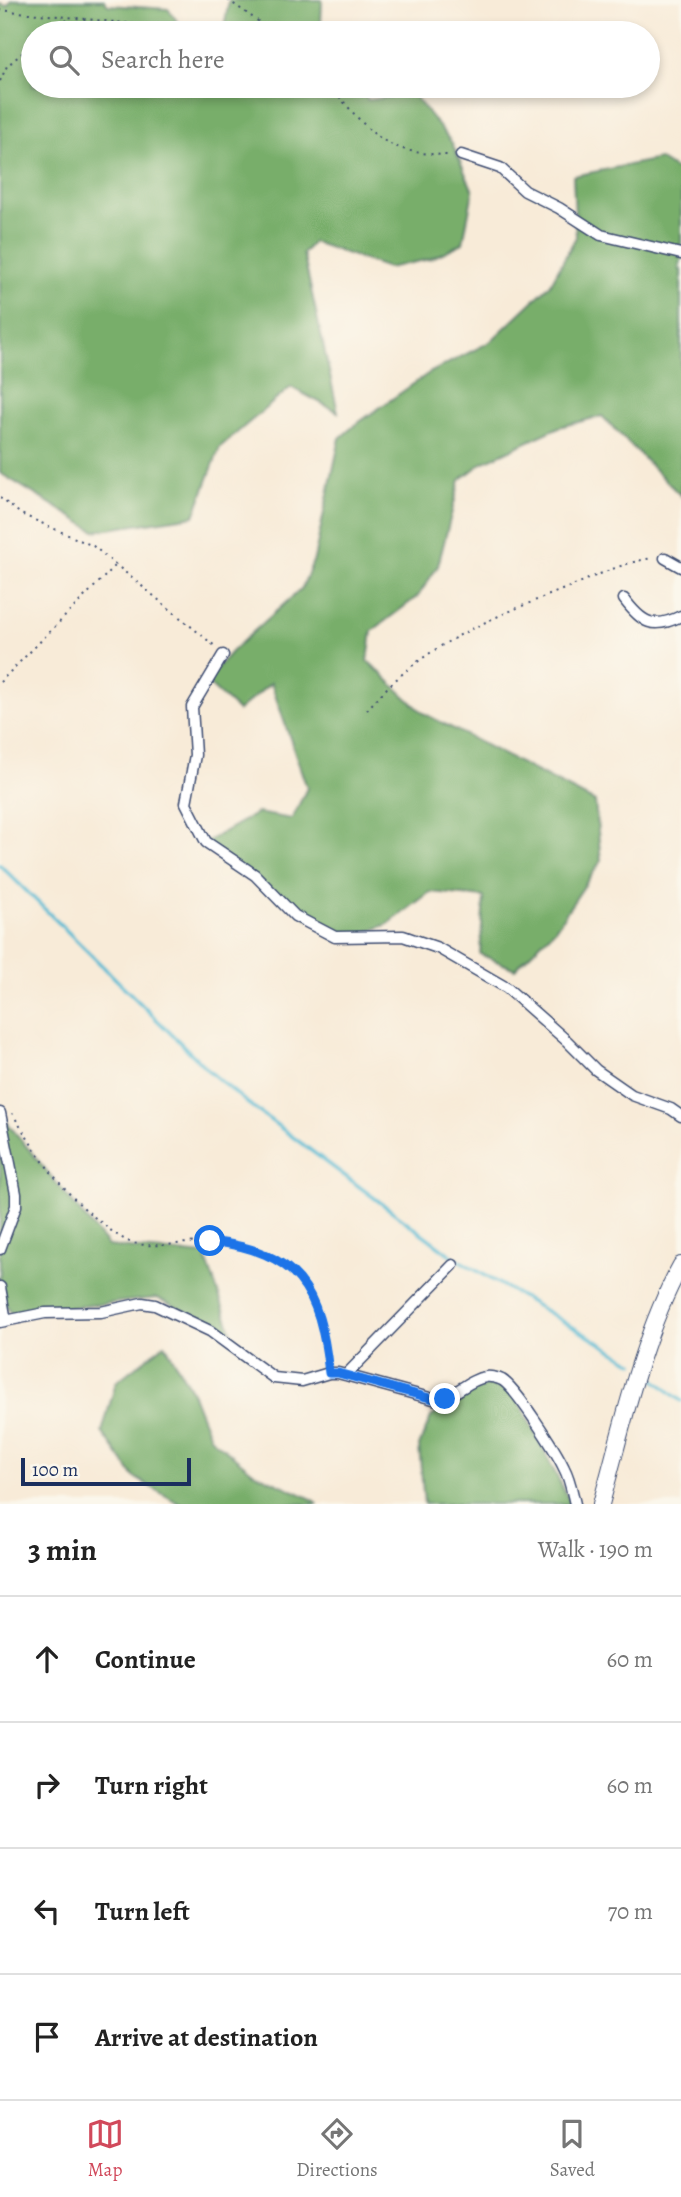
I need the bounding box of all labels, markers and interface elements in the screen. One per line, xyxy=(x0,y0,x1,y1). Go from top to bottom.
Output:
search box xyxy=(21,21,660,98)
icon: search xyxy=(45,41,83,79)
text: Search here xyxy=(101,42,225,77)
route start xyxy=(194,1225,225,1256)
route end xyxy=(429,1383,460,1414)
scale bar xyxy=(21,1455,191,1487)
text: 100 m xyxy=(32,1457,78,1483)
text: 3 min xyxy=(28,1530,97,1570)
text: Walk · 190 m xyxy=(538,1534,653,1565)
icon: ahead xyxy=(28,1640,66,1678)
text: Continue xyxy=(95,1642,196,1677)
text: 60 m xyxy=(606,1644,653,1675)
icon: right xyxy=(28,1766,66,1804)
text: Turn right xyxy=(95,1768,208,1803)
text: 60 m xyxy=(606,1770,653,1801)
icon: left xyxy=(28,1892,66,1930)
text: Turn left xyxy=(95,1894,190,1929)
text: 70 m xyxy=(607,1896,653,1927)
icon: arrive xyxy=(28,2018,66,2056)
text: Arrive at destination xyxy=(95,2020,318,2055)
tab: Map xyxy=(86,2115,124,2183)
tab: Directions xyxy=(296,2115,378,2183)
tab: Saved xyxy=(550,2115,595,2183)

